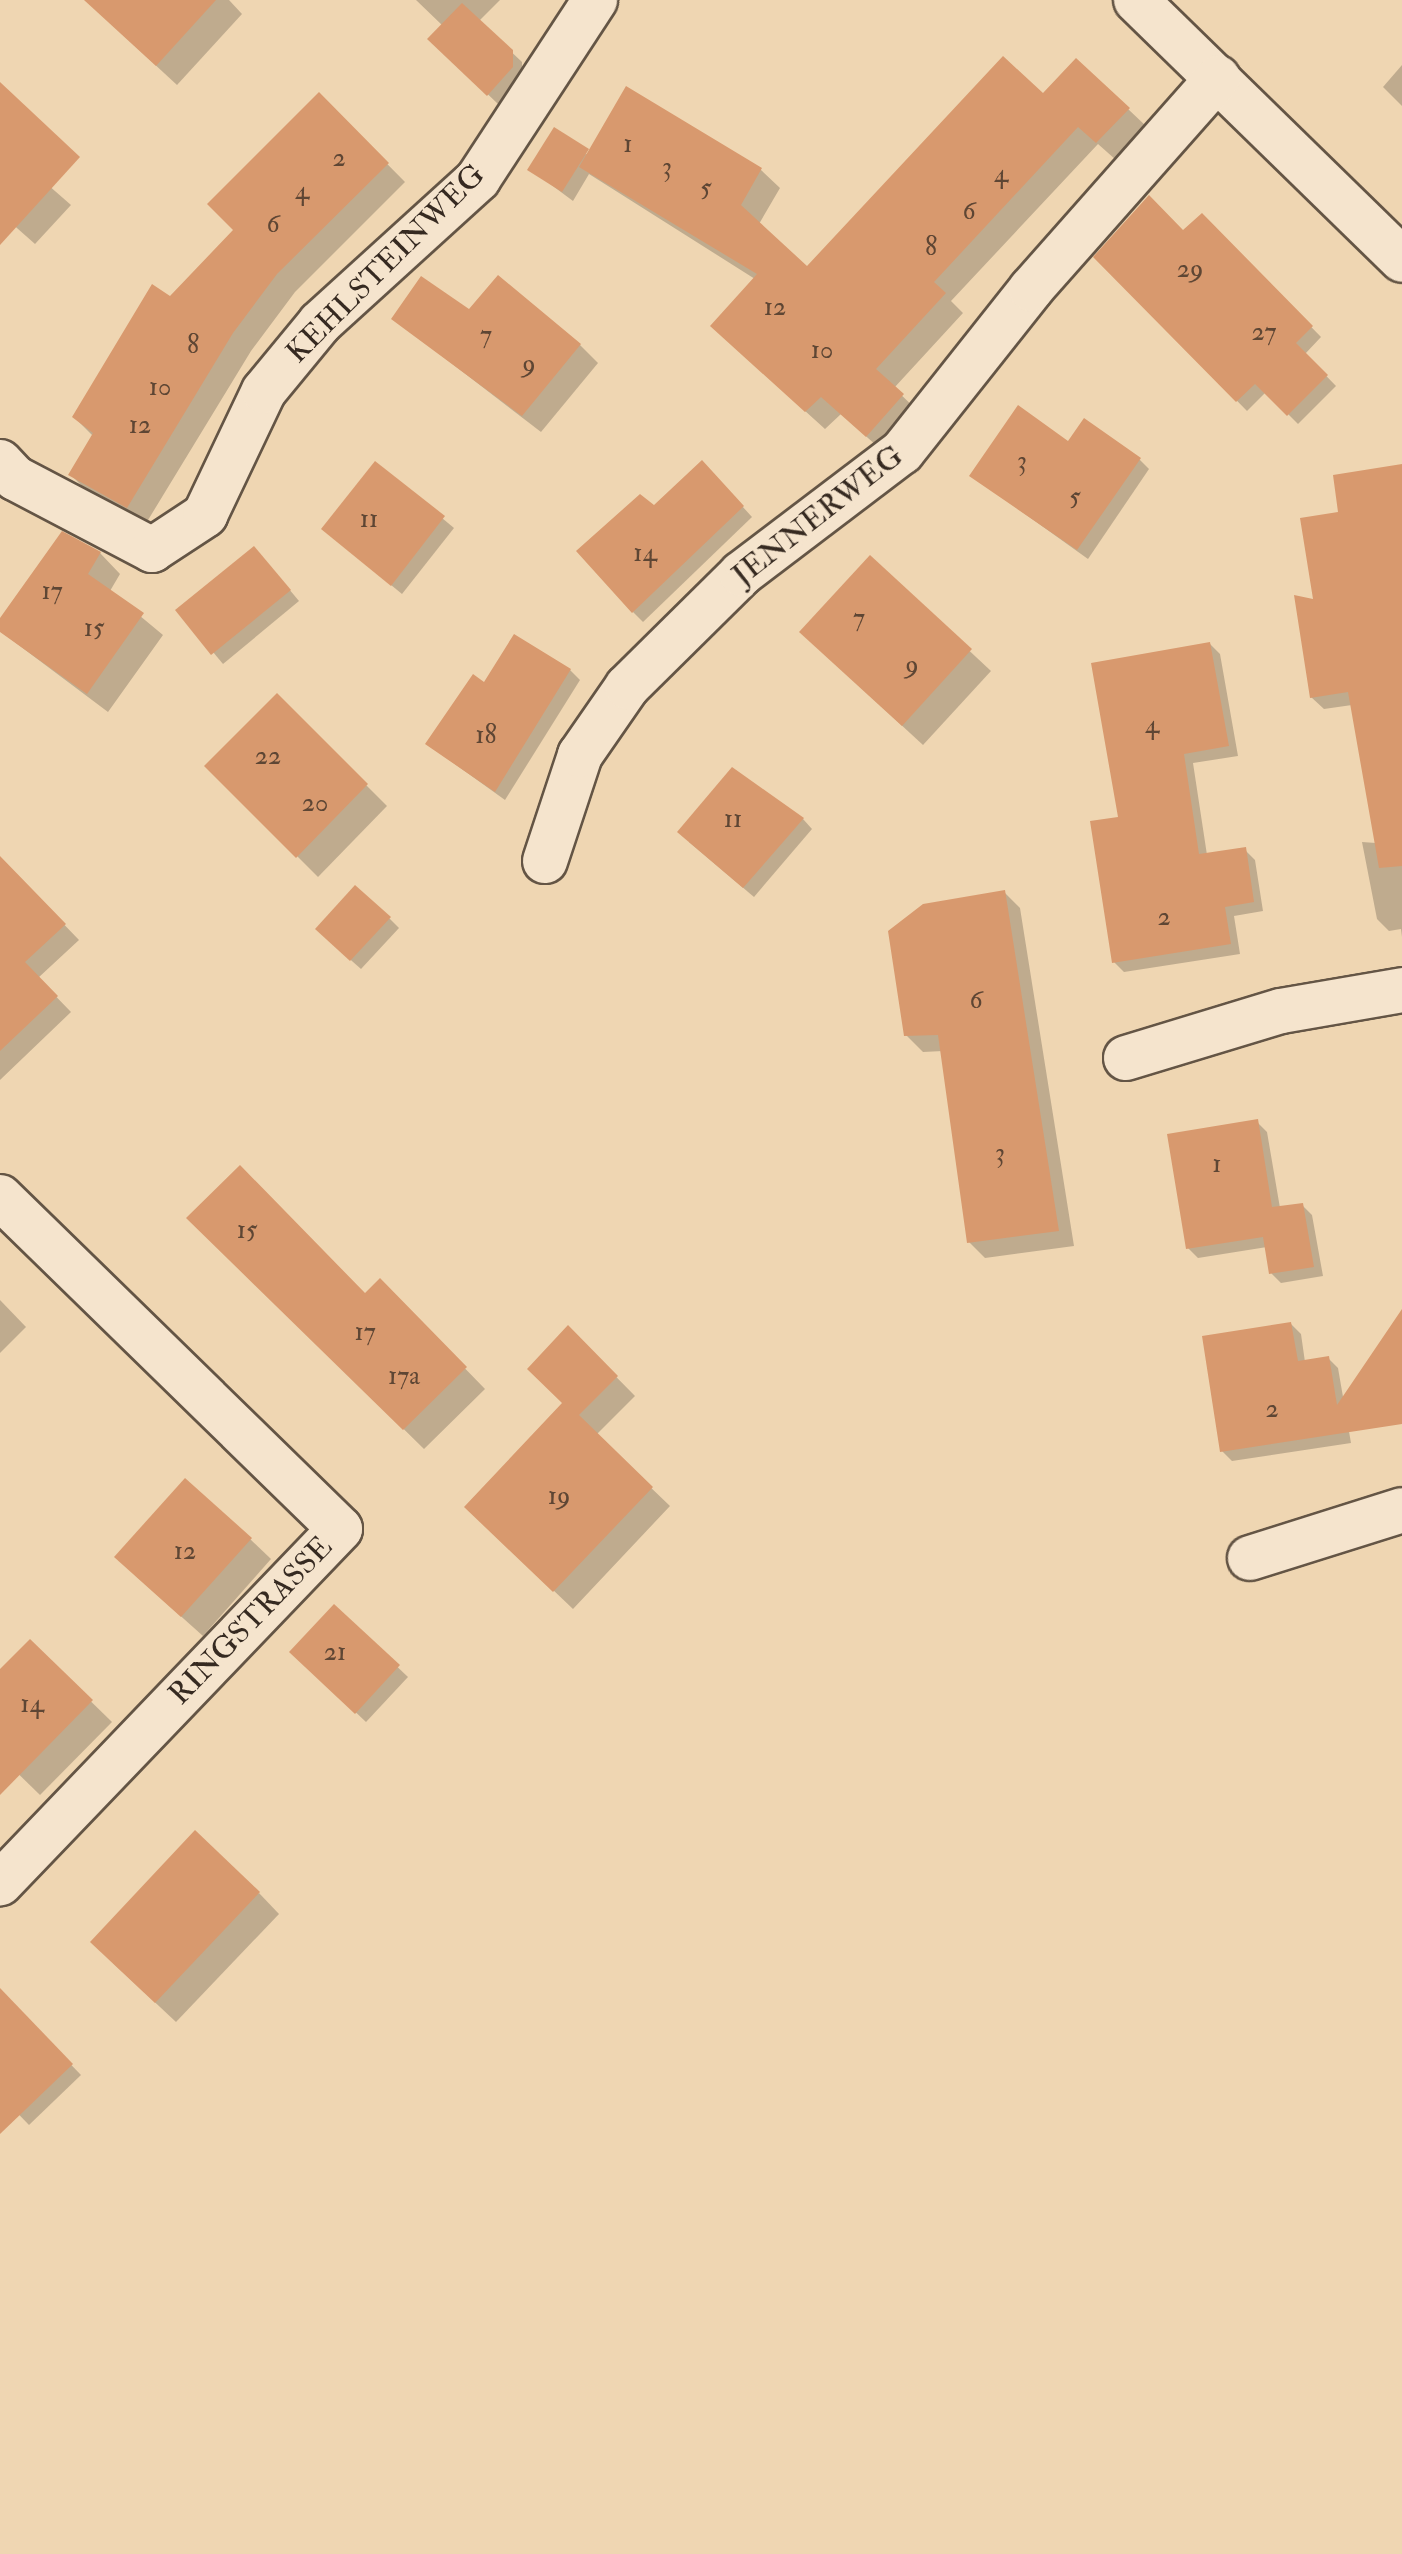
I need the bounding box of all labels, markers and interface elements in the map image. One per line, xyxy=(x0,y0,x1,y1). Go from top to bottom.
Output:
house number: 1 xyxy=(623,129,633,161)
house number: 2 xyxy=(332,143,346,175)
house number: 3 xyxy=(662,152,672,184)
street label: KEHLSTEINWEG xyxy=(279,157,493,371)
house number: 4 xyxy=(994,159,1008,191)
house number: 5 xyxy=(700,173,712,205)
house number: 4 xyxy=(295,176,309,208)
house number: 6 xyxy=(962,196,976,228)
house number: 6 xyxy=(266,209,280,241)
house number: 8 xyxy=(925,232,937,264)
house number: 29 xyxy=(1177,254,1203,286)
house number: 12 xyxy=(764,292,786,324)
house number: 27 xyxy=(1251,317,1277,349)
house number: 7 xyxy=(480,320,492,352)
house number: 8 xyxy=(187,330,199,362)
house number: 10 xyxy=(811,335,833,367)
house number: 9 xyxy=(522,349,536,381)
house number: 10 xyxy=(149,372,171,404)
house number: 12 xyxy=(129,410,151,442)
street label: JENNERWEG xyxy=(726,438,910,594)
house number: 3 xyxy=(1017,446,1027,478)
house number: 5 xyxy=(1069,482,1081,514)
house number: 11 xyxy=(360,504,378,536)
house number: 14 xyxy=(633,538,657,570)
house number: 17 xyxy=(41,576,63,608)
house number: 7 xyxy=(853,603,865,635)
house number: 15 xyxy=(84,613,104,645)
house number: 9 xyxy=(905,650,919,682)
house number: 4 xyxy=(1145,710,1159,742)
house number: 18 xyxy=(475,720,497,752)
house number: 22 xyxy=(255,741,281,773)
house number: 20 xyxy=(302,788,328,820)
house number: 11 xyxy=(724,804,742,836)
house number: 2 xyxy=(1157,902,1171,934)
house number: 6 xyxy=(969,985,983,1017)
house number: 3 xyxy=(995,1138,1005,1170)
house number: 1 xyxy=(1212,1149,1222,1181)
house number: 15 xyxy=(237,1215,257,1247)
house number: 17 xyxy=(354,1317,376,1349)
house number: 17a xyxy=(388,1361,420,1393)
house number: 2 xyxy=(1265,1394,1279,1426)
house number: 19 xyxy=(548,1481,570,1513)
street label: RINGSTRASSE xyxy=(162,1529,340,1713)
house number: 12 xyxy=(174,1536,196,1568)
house number: 21 xyxy=(324,1637,346,1669)
house number: 14 xyxy=(20,1689,44,1721)

